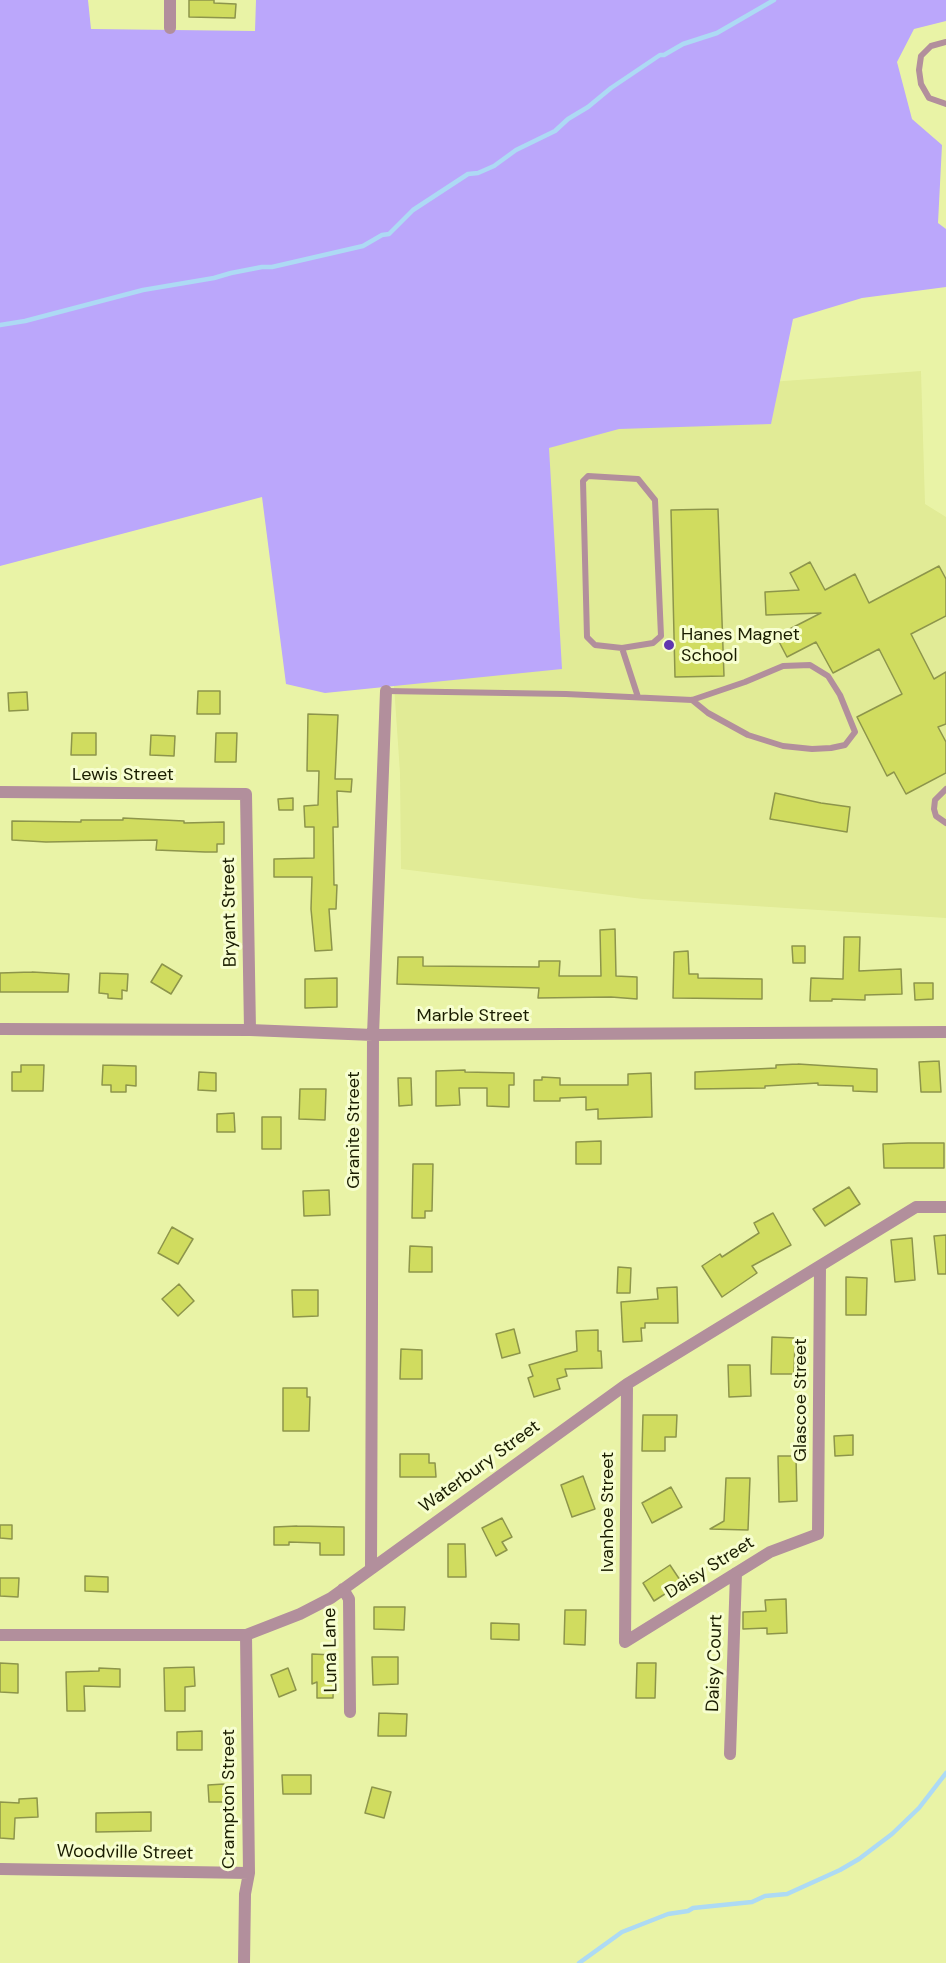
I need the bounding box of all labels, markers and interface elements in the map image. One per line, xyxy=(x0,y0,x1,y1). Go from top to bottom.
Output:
place label: Hanes Magnet School xyxy=(681,624,800,666)
marker: Hanes Magnet School xyxy=(662,638,676,652)
street label: Lewis Street xyxy=(72,764,174,786)
street label: Bryant Street xyxy=(218,857,242,967)
street label: Marble Street xyxy=(417,1005,529,1027)
street label: Granite Street xyxy=(343,1071,365,1189)
street label: Glascoe Street xyxy=(790,1338,812,1462)
street label: Waterbury Street xyxy=(415,1416,545,1518)
street label: Ivanhoe Street xyxy=(597,1452,619,1572)
street label: Daisy Street xyxy=(661,1532,759,1604)
street label: Luna Lane xyxy=(319,1608,343,1692)
street label: Daisy Court xyxy=(703,1614,727,1712)
street label: Crampton Street xyxy=(218,1729,240,1869)
street label: Woodville Street xyxy=(56,1841,194,1865)

